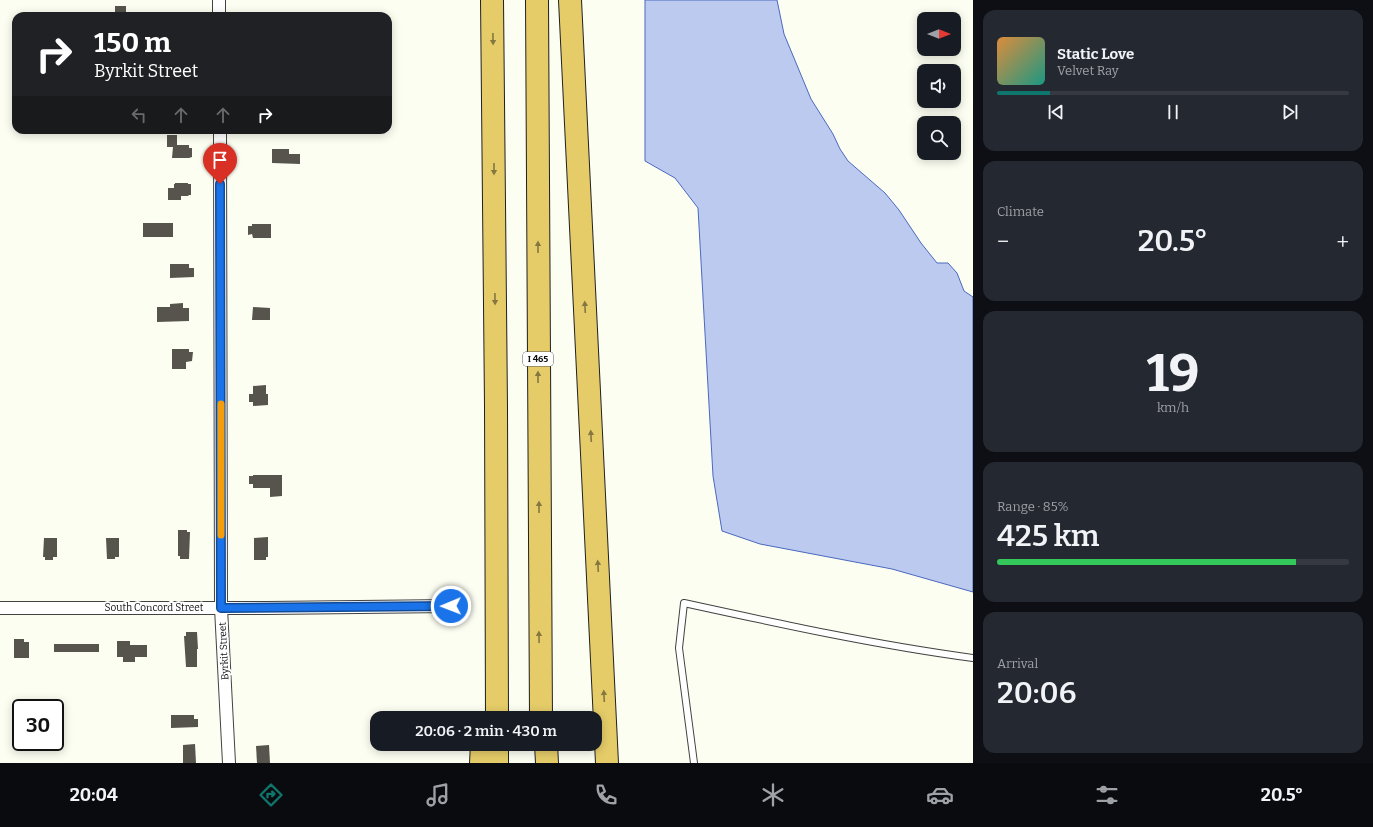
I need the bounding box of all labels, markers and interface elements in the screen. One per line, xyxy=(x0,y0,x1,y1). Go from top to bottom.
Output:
north arrow xyxy=(917,12,961,56)
map controls xyxy=(917,12,961,160)
text: 150 m xyxy=(94,26,171,59)
icon: right xyxy=(28,28,80,80)
one-way arrow xyxy=(490,33,496,46)
text: Static Love xyxy=(1057,45,1134,63)
text: Byrkit Street xyxy=(94,60,198,82)
text: Velvet Ray xyxy=(1057,63,1119,78)
button: sound xyxy=(917,64,961,108)
icon: previous xyxy=(1045,101,1067,123)
icon: pause xyxy=(1162,101,1184,123)
icon: next xyxy=(1279,101,1301,123)
icon: left xyxy=(128,104,150,126)
icon: ahead xyxy=(170,104,192,126)
icon: ahead xyxy=(212,104,234,126)
icon: right xyxy=(254,104,276,126)
button: search xyxy=(917,116,961,160)
pin xyxy=(203,143,237,184)
icon: arrive xyxy=(209,149,231,171)
one-way arrow xyxy=(491,163,497,176)
text: Climate xyxy=(997,204,1044,219)
text: 20.5° xyxy=(1138,223,1208,259)
text: − xyxy=(997,228,1009,255)
text: + xyxy=(1336,228,1349,255)
one-way arrow xyxy=(535,240,541,253)
one-way arrow xyxy=(492,293,498,306)
one-way arrow xyxy=(581,301,588,313)
text: 19 xyxy=(1146,342,1200,405)
road number: I 465 xyxy=(523,352,553,366)
one-way arrow xyxy=(535,370,541,383)
text: km/h xyxy=(1157,400,1189,415)
one-way arrow xyxy=(588,430,595,442)
text: Range · 85% xyxy=(997,499,1069,514)
one-way arrow xyxy=(536,500,542,513)
text: 425 km xyxy=(997,518,1099,554)
one-way arrow xyxy=(594,560,601,572)
position arrow xyxy=(430,585,472,627)
street label: South Concord Street xyxy=(105,602,204,614)
street label: Byrkit Street xyxy=(216,621,232,680)
one-way arrow xyxy=(536,631,543,643)
text: Arrival xyxy=(997,656,1038,671)
text: 20:06 xyxy=(997,675,1076,711)
one-way arrow xyxy=(601,689,607,702)
speed limit sign: 30 xyxy=(12,699,64,751)
text: 20:06 · 2 min · 430 m xyxy=(415,722,557,740)
icon: directions xyxy=(257,781,285,809)
icon: music xyxy=(424,781,452,809)
icon: phone xyxy=(592,781,620,809)
icon: climate xyxy=(759,781,787,809)
icon: car xyxy=(926,781,954,809)
icon: filters xyxy=(1093,781,1121,809)
text: 20:04 xyxy=(70,784,118,806)
text: 20.5° xyxy=(1261,784,1303,806)

